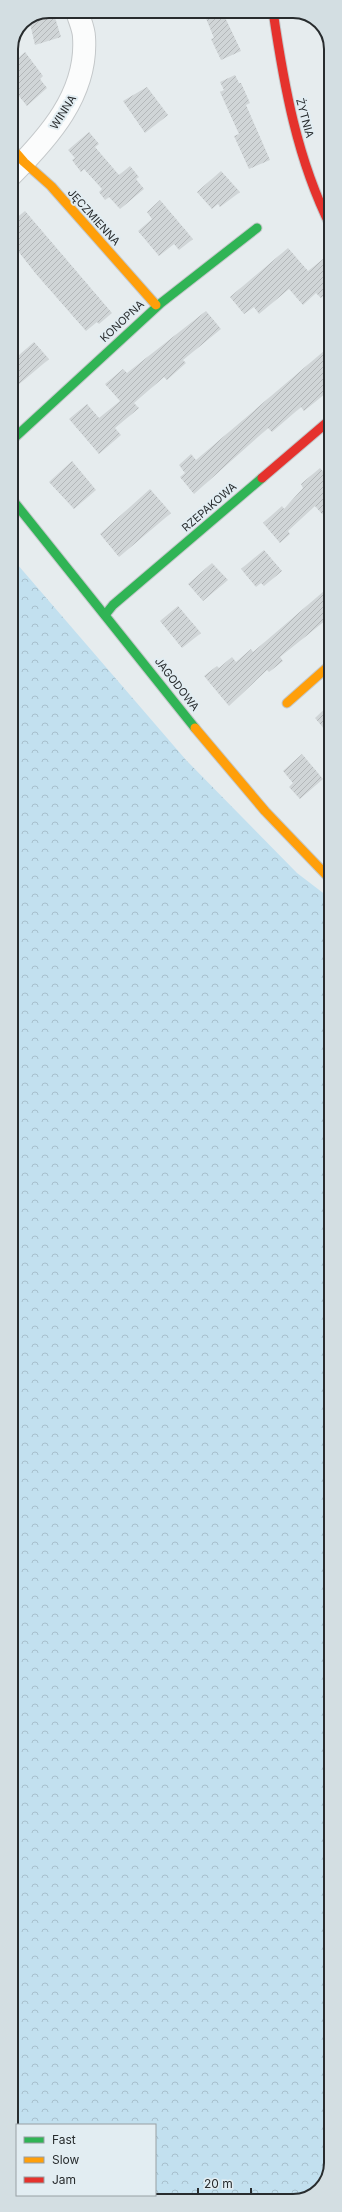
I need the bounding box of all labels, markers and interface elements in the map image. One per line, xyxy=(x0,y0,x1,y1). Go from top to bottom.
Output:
street label: WINNA xyxy=(47,92,79,132)
street label: ŻYTNIA xyxy=(293,97,317,140)
street label: JĘCZMIENNA xyxy=(65,186,123,249)
street label: KONOPNA xyxy=(97,297,147,345)
street label: RZEPAKOWA xyxy=(179,479,239,534)
street label: JAGODOWA xyxy=(152,654,202,714)
legend xyxy=(16,2124,156,2196)
text: Fast xyxy=(52,2132,76,2147)
text: Slow xyxy=(52,2152,80,2167)
scale bar xyxy=(198,2170,251,2196)
text: Jam xyxy=(52,2172,76,2187)
text: 20 m xyxy=(204,2176,233,2191)

